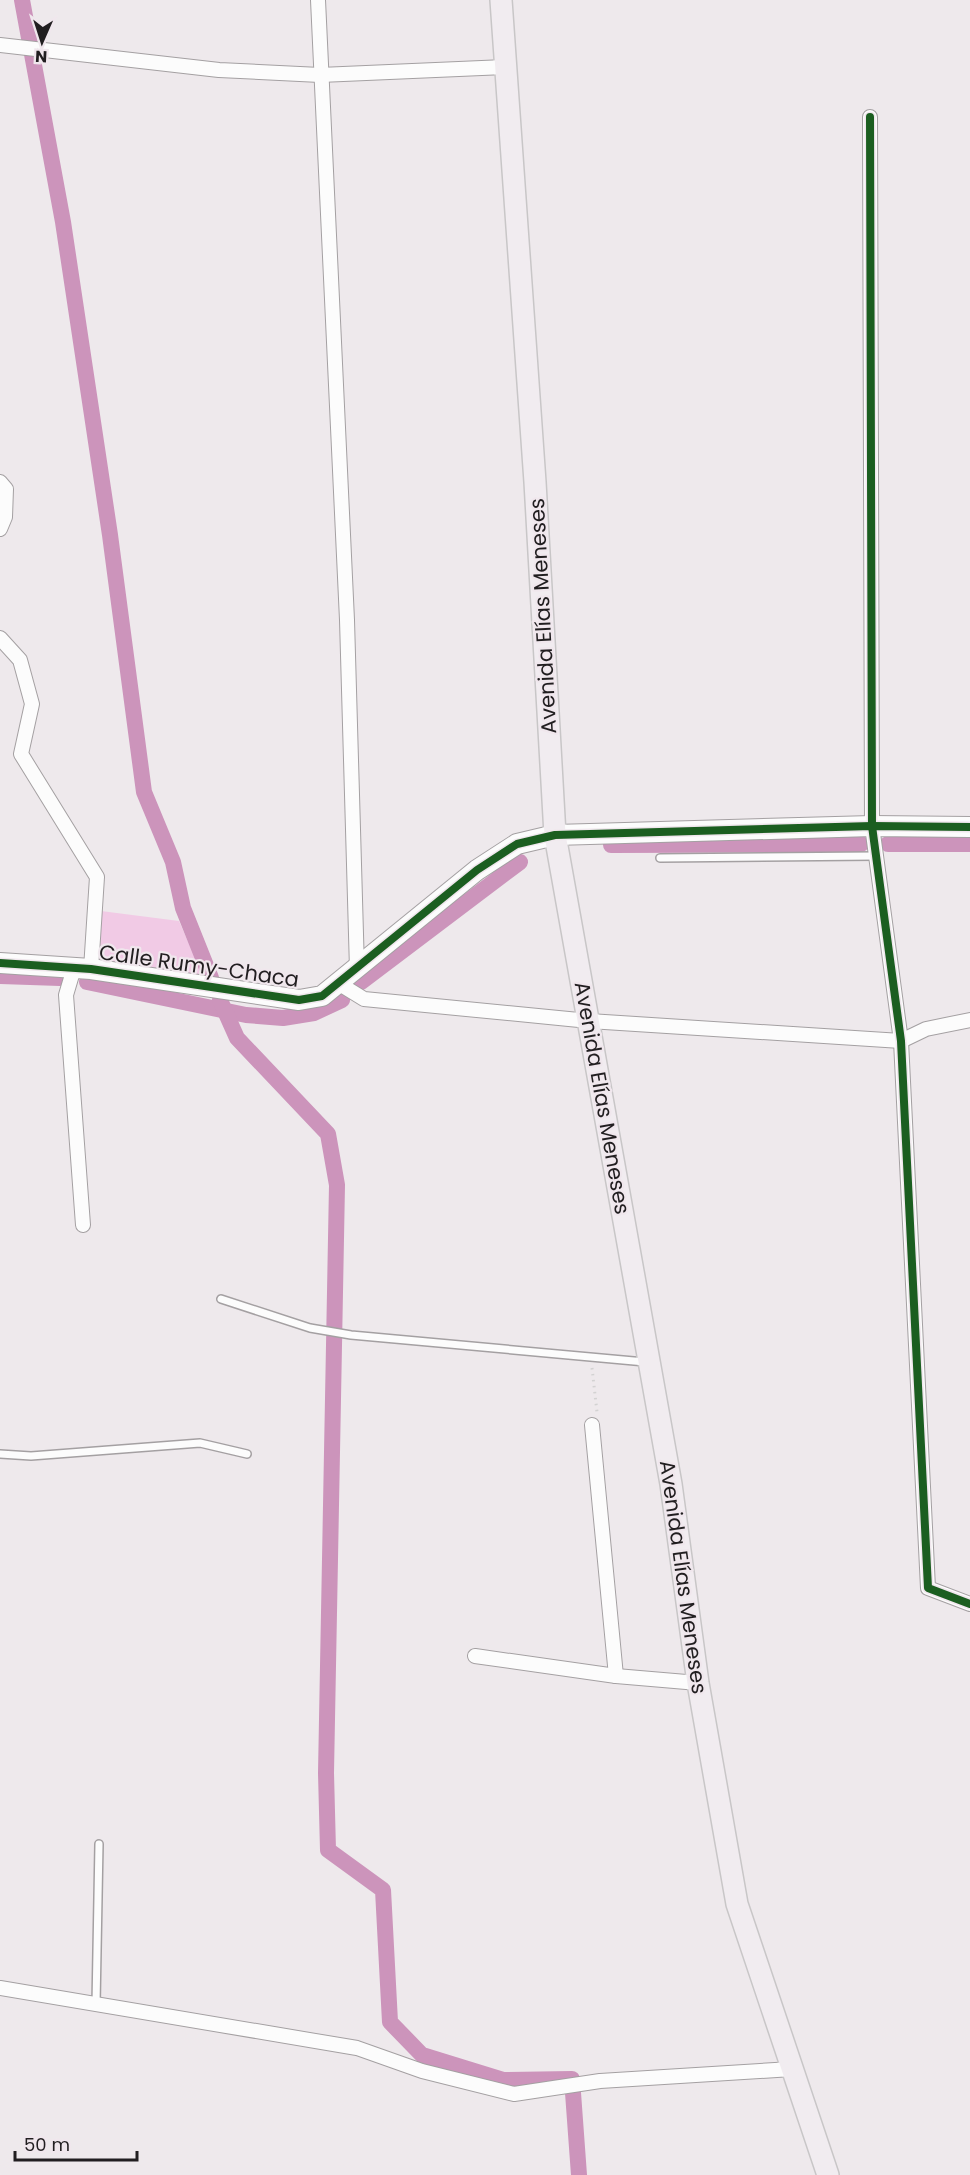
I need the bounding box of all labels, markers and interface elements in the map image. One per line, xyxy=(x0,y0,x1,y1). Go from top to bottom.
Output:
north arrow xyxy=(12,12,72,72)
text: N xyxy=(35,45,48,68)
street label: Avenida Elías Meneses xyxy=(522,497,563,735)
street label: Calle Rumy-Chaca xyxy=(97,937,301,994)
street label: Avenida Elías Meneses xyxy=(568,979,637,1217)
street label: Avenida Elías Meneses xyxy=(653,1458,714,1696)
scale bar xyxy=(15,2124,136,2162)
text: 50 m xyxy=(24,2132,70,2157)

